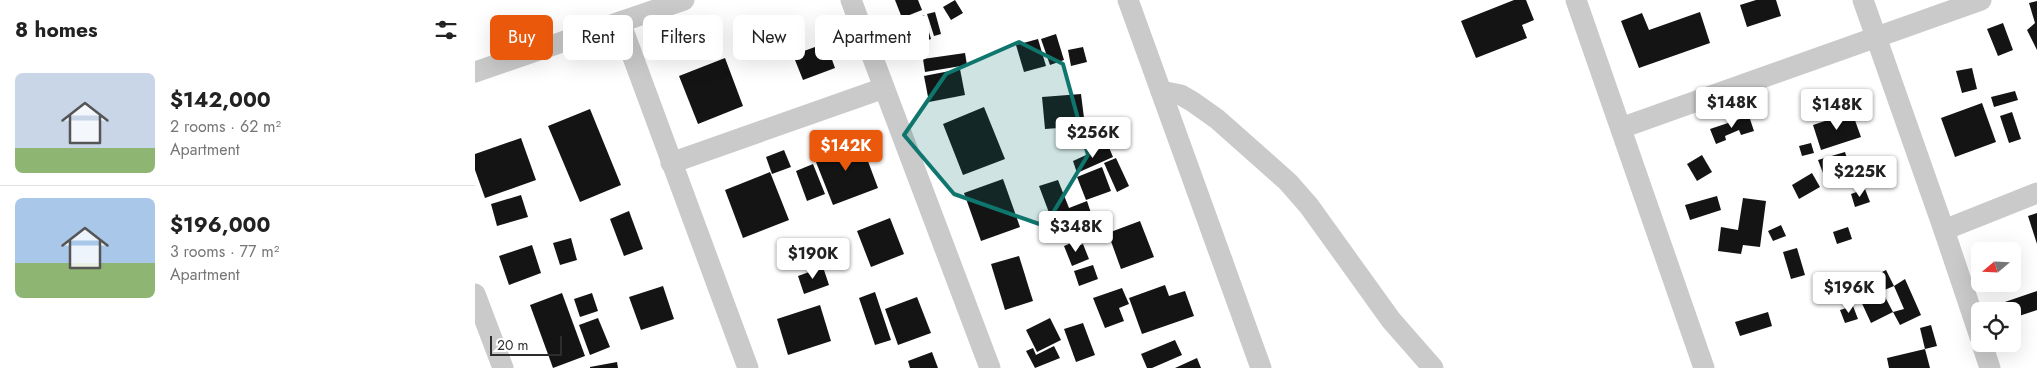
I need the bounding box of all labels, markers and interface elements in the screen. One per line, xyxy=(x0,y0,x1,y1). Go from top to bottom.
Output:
text: 8 homes xyxy=(15,15,98,45)
chip: Buy xyxy=(490,15,553,60)
chip: Rent xyxy=(563,15,633,60)
chip: Filters xyxy=(643,15,723,60)
chip: New xyxy=(733,15,805,60)
chip: Apartment xyxy=(815,15,929,60)
icon: filters xyxy=(432,16,460,44)
text: $142,000 xyxy=(170,85,271,115)
pin: $148K xyxy=(1697,86,1767,129)
pin: $148K xyxy=(1802,88,1872,131)
text: $148K xyxy=(1707,91,1757,114)
icon: home xyxy=(55,93,115,153)
text: $148K xyxy=(1812,93,1862,116)
text: 2 rooms · 62 m² xyxy=(170,115,281,138)
pin: $256K xyxy=(1058,116,1128,159)
text: $256K xyxy=(1067,121,1119,144)
pin: $142K xyxy=(811,130,881,172)
text: $142K xyxy=(821,134,871,157)
text: Apartment xyxy=(170,138,240,161)
pin: $225K xyxy=(1825,156,1895,198)
text: $225K xyxy=(1834,160,1886,183)
text: $196,000 xyxy=(170,210,270,240)
pin: $348K xyxy=(1041,210,1111,253)
text: $348K xyxy=(1050,215,1102,238)
icon: home xyxy=(55,218,115,278)
pin: $190K xyxy=(778,238,848,280)
text: 3 rooms · 77 m² xyxy=(170,240,279,263)
text: $190K xyxy=(788,242,838,265)
north arrow xyxy=(1971,242,2021,292)
map controls xyxy=(1971,242,2021,352)
text: Apartment xyxy=(170,263,240,286)
pin: $196K xyxy=(1814,272,1884,314)
text: $196K xyxy=(1824,276,1874,299)
button: locate xyxy=(1971,302,2021,352)
scale bar xyxy=(490,333,563,356)
text: 20 m xyxy=(497,335,529,355)

